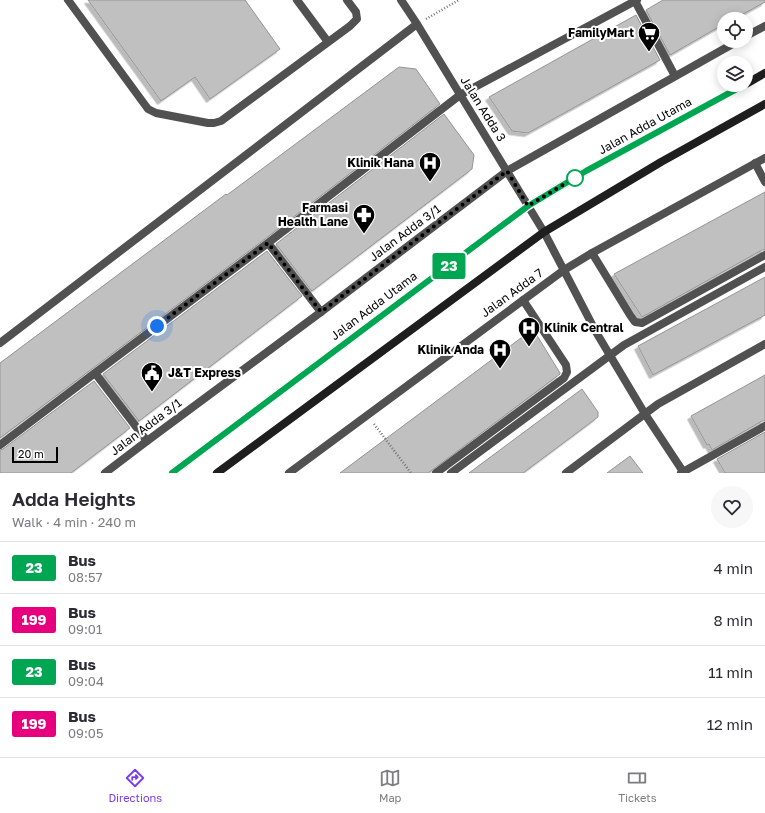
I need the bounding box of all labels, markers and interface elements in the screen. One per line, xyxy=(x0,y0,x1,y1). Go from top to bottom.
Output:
map controls xyxy=(717,12,753,92)
button: locate xyxy=(717,12,753,48)
supermarket icon: FamilyMart xyxy=(636,20,662,53)
place label: FamilyMart xyxy=(568,25,634,40)
button: layers xyxy=(717,56,753,92)
street label: Jalan Adda 3 xyxy=(457,73,509,144)
street label: Jalan Adda Utama xyxy=(595,94,694,157)
hospital icon: Klinik Hana xyxy=(417,150,443,183)
place label: Klinik Hana xyxy=(347,155,414,170)
unlabelled marker xyxy=(566,169,584,187)
place label: Farmasi Health Lane xyxy=(278,200,348,229)
street label: Jalan Adda 3/1 xyxy=(366,201,443,264)
pharmacy icon: Farmasi Health Lane xyxy=(351,202,377,235)
line badge: 23 xyxy=(431,253,467,279)
text: 23 xyxy=(440,257,458,274)
street label: Jalan Adda 7 xyxy=(478,265,546,320)
street label: Jalan Adda Utama xyxy=(327,268,420,343)
hospital icon: Klinik Central xyxy=(516,315,542,348)
your location xyxy=(147,316,167,336)
place label: Klinik Central xyxy=(544,320,624,335)
hospital icon: Klinik Anda xyxy=(487,337,513,370)
place label: Klinik Anda xyxy=(417,342,484,357)
public building icon: J&T Express xyxy=(139,360,165,393)
place label: J&T Express xyxy=(168,365,241,380)
street label: Jalan Adda 3/1 xyxy=(107,395,184,458)
scale bar xyxy=(12,445,58,464)
text: 20 m xyxy=(18,447,44,460)
button: heart xyxy=(711,486,753,528)
text: Adda Heights xyxy=(12,487,136,510)
text: Walk · 4 min · 240 m xyxy=(12,514,136,530)
text: Bus xyxy=(68,551,96,569)
text: 23 xyxy=(25,559,43,576)
text: 4 min xyxy=(714,559,753,577)
text: 08:57 xyxy=(68,569,102,585)
text: Bus xyxy=(68,603,96,621)
text: 199 xyxy=(22,611,47,628)
text: 8 min xyxy=(714,611,753,629)
text: 09:01 xyxy=(68,621,102,637)
text: Bus xyxy=(68,655,96,673)
text: 23 xyxy=(25,663,43,680)
text: 11 min xyxy=(708,663,753,681)
text: 09:04 xyxy=(68,673,104,689)
text: Bus xyxy=(68,707,96,725)
text: 199 xyxy=(22,715,47,732)
text: 12 min xyxy=(707,715,753,733)
text: 09:05 xyxy=(68,725,103,741)
tab: Directions xyxy=(108,767,162,804)
tab: Map xyxy=(379,767,401,804)
tab: Tickets xyxy=(618,767,657,804)

